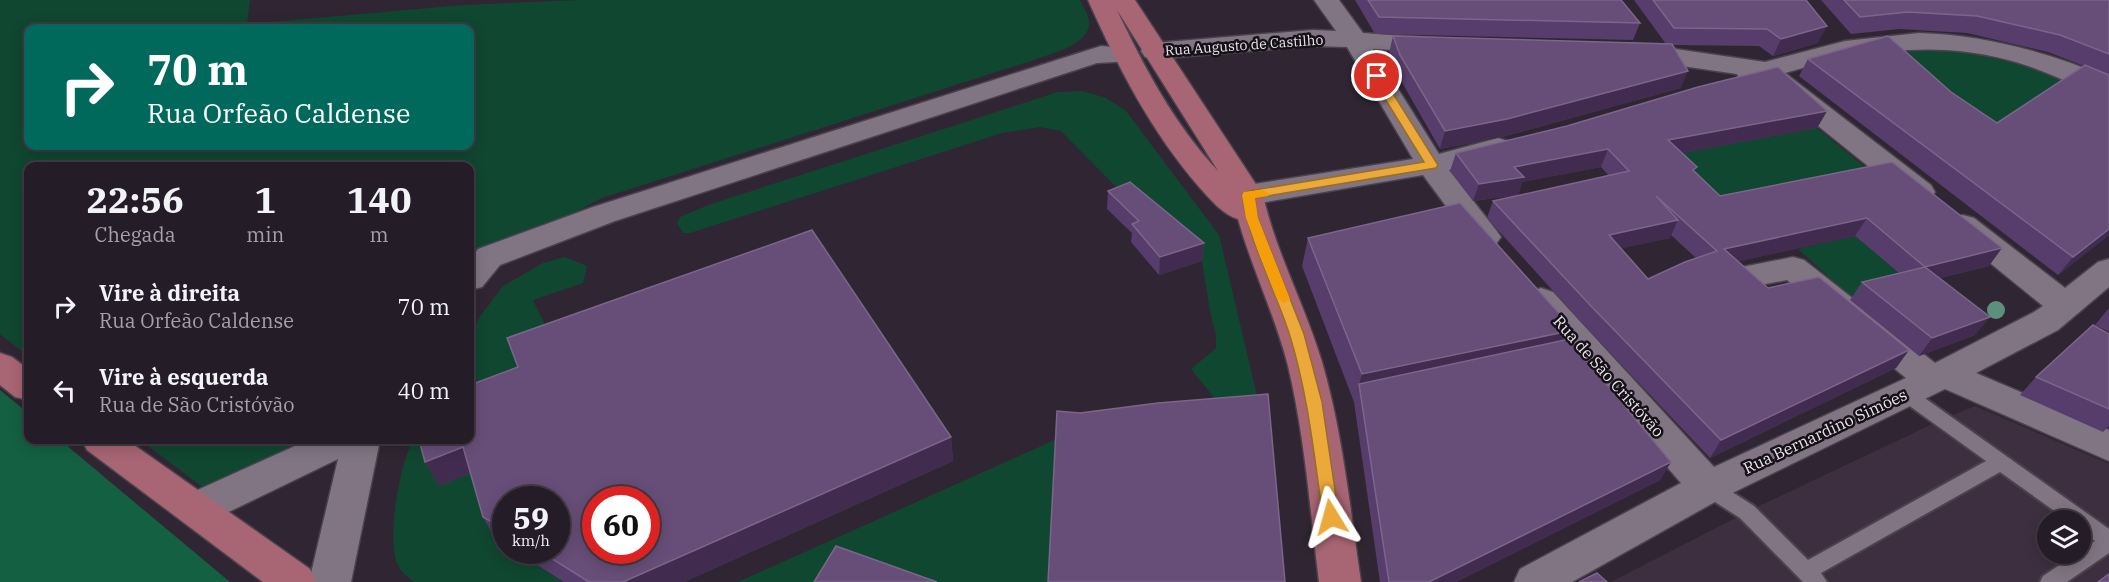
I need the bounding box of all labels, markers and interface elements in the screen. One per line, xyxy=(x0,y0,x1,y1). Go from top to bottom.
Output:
street label: Rua Augusto de Castilho xyxy=(1164,30,1324,60)
text: 70 m xyxy=(147,42,248,97)
icon: right xyxy=(48,48,126,126)
pin xyxy=(1351,50,1402,101)
icon: arrive xyxy=(1360,59,1393,92)
text: Rua Orfeão Caldense xyxy=(147,95,410,130)
text: 22:56 xyxy=(86,176,184,223)
text: 1 xyxy=(254,176,276,223)
text: 140 xyxy=(347,176,412,223)
text: Chegada xyxy=(95,221,176,248)
text: min xyxy=(246,221,284,248)
text: m xyxy=(370,221,389,248)
text: Vire à direita xyxy=(99,278,240,307)
icon: right xyxy=(48,290,81,323)
text: 70 m xyxy=(398,292,450,321)
text: Rua Orfeão Caldense xyxy=(99,307,294,334)
street label: Rua de São Cristóvão xyxy=(1549,311,1669,441)
text: Vire à esquerda xyxy=(99,362,269,391)
icon: left xyxy=(48,374,81,407)
text: 40 m xyxy=(398,376,450,405)
street label: Rua Bernardino Simões xyxy=(1740,384,1910,478)
text: Rua de São Cristóvão xyxy=(99,391,295,418)
position arrow xyxy=(1299,485,1363,549)
speed limit sign: 60 xyxy=(582,486,660,564)
text: 59 xyxy=(513,498,549,537)
map controls xyxy=(2037,510,2091,564)
button: layers xyxy=(2037,510,2091,564)
text: km/h xyxy=(512,531,550,550)

